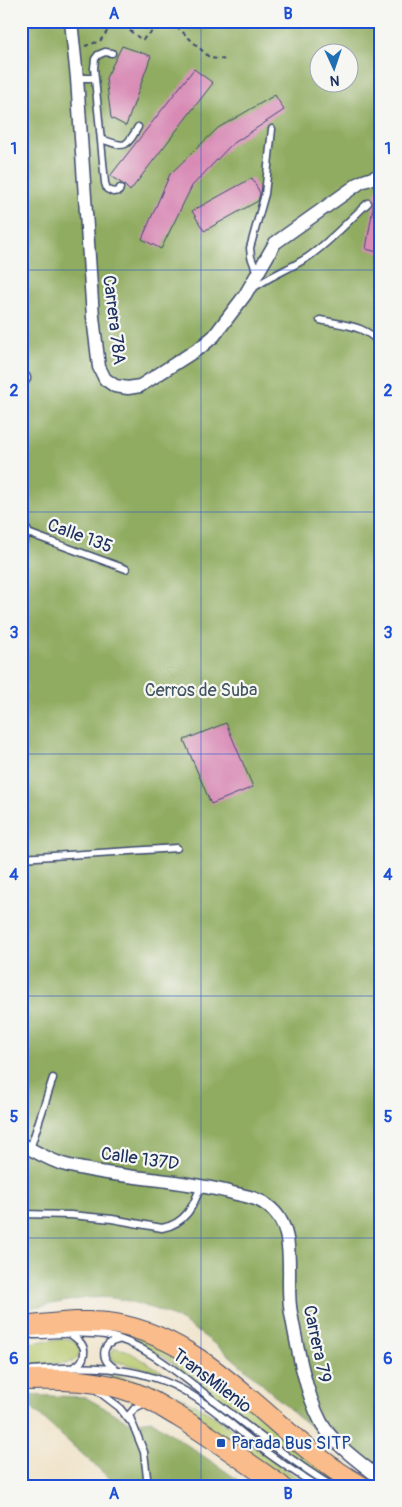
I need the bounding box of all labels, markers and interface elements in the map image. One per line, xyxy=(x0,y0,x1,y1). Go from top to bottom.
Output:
text: A xyxy=(109,4,120,24)
text: B xyxy=(283,4,293,24)
north arrow xyxy=(310,42,360,92)
text: N xyxy=(329,72,340,89)
text: 1 xyxy=(11,139,17,159)
text: 1 xyxy=(385,139,391,159)
street label: Carrera 78A xyxy=(97,274,131,366)
text: 2 xyxy=(10,381,19,401)
text: 2 xyxy=(384,381,393,401)
street label: Calle 135 xyxy=(44,514,116,558)
text: 3 xyxy=(10,623,19,643)
text: 3 xyxy=(384,623,393,643)
park label: Cerros de Suba xyxy=(145,679,257,702)
text: 4 xyxy=(9,865,19,885)
text: 4 xyxy=(383,865,393,885)
text: 5 xyxy=(10,1107,19,1127)
text: 5 xyxy=(384,1107,393,1127)
street label: Calle 137D xyxy=(99,1142,181,1176)
street label: Carrera 79 xyxy=(298,1303,336,1385)
street label: TransMilenio xyxy=(168,1344,257,1419)
text: 6 xyxy=(9,1349,19,1369)
text: 6 xyxy=(383,1349,393,1369)
place label: Parada Bus SITP xyxy=(231,1432,351,1455)
marker: Parada Bus SITP xyxy=(215,1437,227,1449)
text: A xyxy=(109,1484,120,1504)
text: B xyxy=(283,1484,293,1504)

